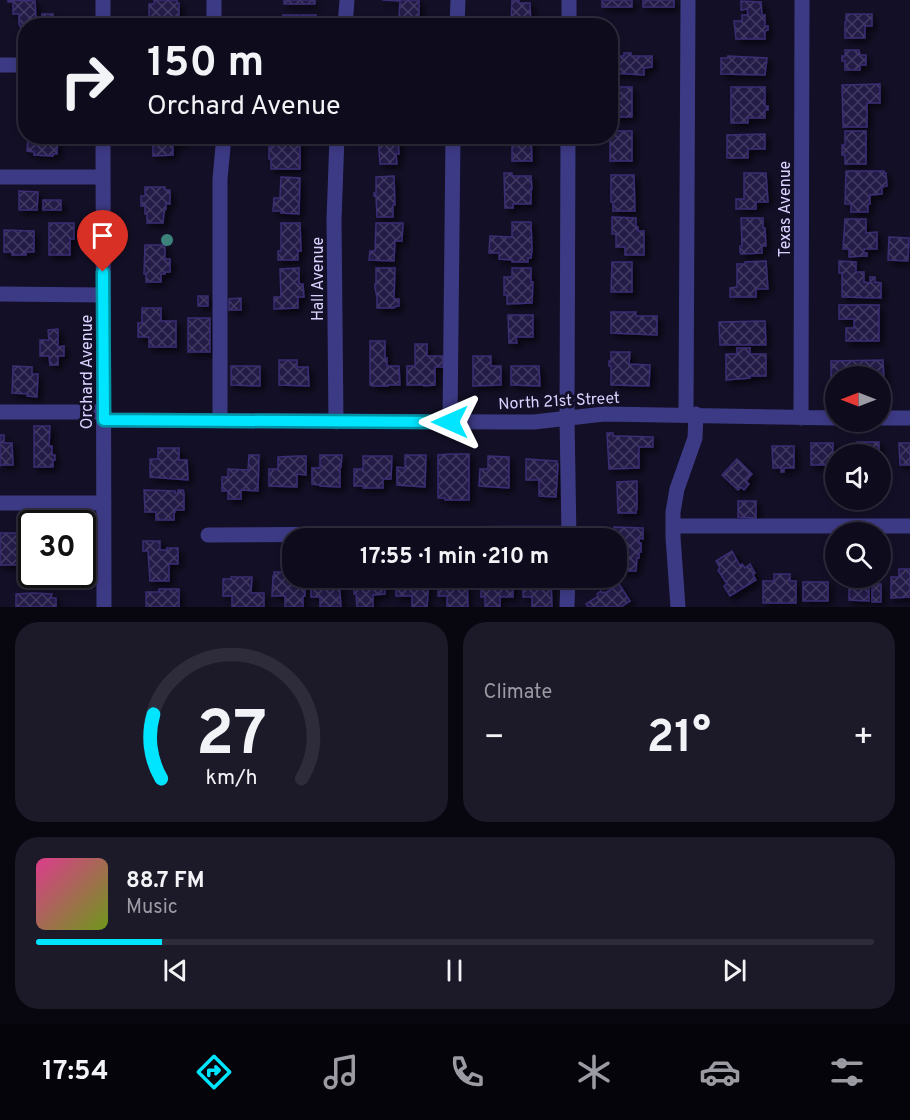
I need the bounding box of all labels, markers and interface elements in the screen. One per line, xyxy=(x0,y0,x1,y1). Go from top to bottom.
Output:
text: 150 m xyxy=(147,38,264,91)
icon: right xyxy=(48,42,126,120)
text: Orchard Avenue xyxy=(147,90,341,124)
street label: Texas Avenue xyxy=(776,161,796,257)
pin xyxy=(77,210,128,272)
icon: arrive xyxy=(86,219,119,252)
street label: Hall Avenue xyxy=(309,237,329,321)
street label: Orchard Avenue xyxy=(78,315,98,429)
north arrow xyxy=(825,366,891,432)
map controls xyxy=(825,366,891,588)
street label: North 21st Street xyxy=(498,389,620,415)
position arrow xyxy=(418,390,482,454)
button: sound xyxy=(825,444,891,510)
speed limit sign: 30 xyxy=(18,510,96,588)
button: search xyxy=(825,522,891,588)
text: 17:55 · 1 min · 210 m xyxy=(360,544,549,571)
text: Climate xyxy=(484,680,552,706)
text: 27 xyxy=(196,698,267,777)
text: 21° xyxy=(647,711,711,768)
text: − xyxy=(484,718,505,760)
text: + xyxy=(853,718,874,760)
text: km/h xyxy=(205,765,257,792)
text: 88.7 FM xyxy=(126,868,204,895)
text: Music xyxy=(126,895,178,921)
icon: previous xyxy=(159,954,192,987)
icon: pause xyxy=(438,954,471,987)
icon: next xyxy=(718,954,751,987)
icon: directions xyxy=(193,1051,235,1093)
icon: music xyxy=(320,1051,362,1093)
icon: phone xyxy=(446,1051,488,1093)
icon: climate xyxy=(573,1051,615,1093)
icon: car xyxy=(699,1051,741,1093)
icon: filters xyxy=(826,1051,868,1093)
text: 17:54 xyxy=(42,1055,109,1089)

